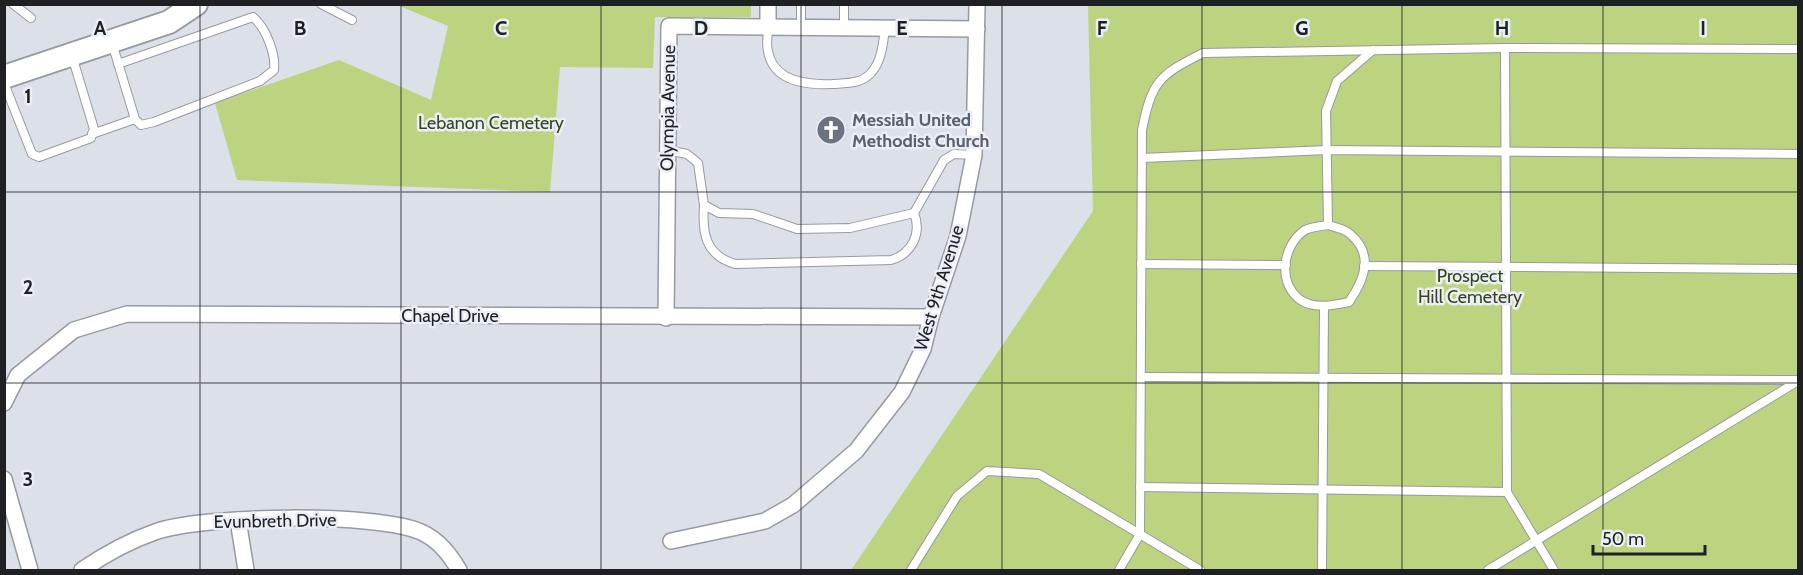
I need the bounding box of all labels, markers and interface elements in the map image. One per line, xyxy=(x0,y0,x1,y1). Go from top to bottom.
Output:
text: A xyxy=(94,16,107,40)
text: B xyxy=(294,16,306,40)
text: C xyxy=(495,16,507,40)
text: D xyxy=(694,16,708,40)
text: E xyxy=(896,16,908,40)
text: F xyxy=(1097,16,1108,40)
text: G xyxy=(1295,16,1309,40)
text: H xyxy=(1495,16,1509,40)
text: I xyxy=(1700,16,1706,40)
street label: Olympia Avenue xyxy=(656,45,680,171)
text: 1 xyxy=(24,84,32,108)
place label: Messiah United Methodist Church xyxy=(852,109,990,152)
park label: Lebanon Cemetery xyxy=(418,112,564,134)
church icon: Messiah United Methodist Church xyxy=(815,114,847,146)
street label: West 9th Avenue xyxy=(909,222,969,354)
park label: Prospect Hill Cemetery xyxy=(1418,265,1522,308)
text: 2 xyxy=(23,275,33,299)
street label: Chapel Drive xyxy=(401,305,499,327)
text: 3 xyxy=(23,467,33,491)
street label: Evunbreth Drive xyxy=(213,509,337,533)
scale bar xyxy=(1593,518,1706,556)
text: 50 m xyxy=(1602,528,1644,550)

